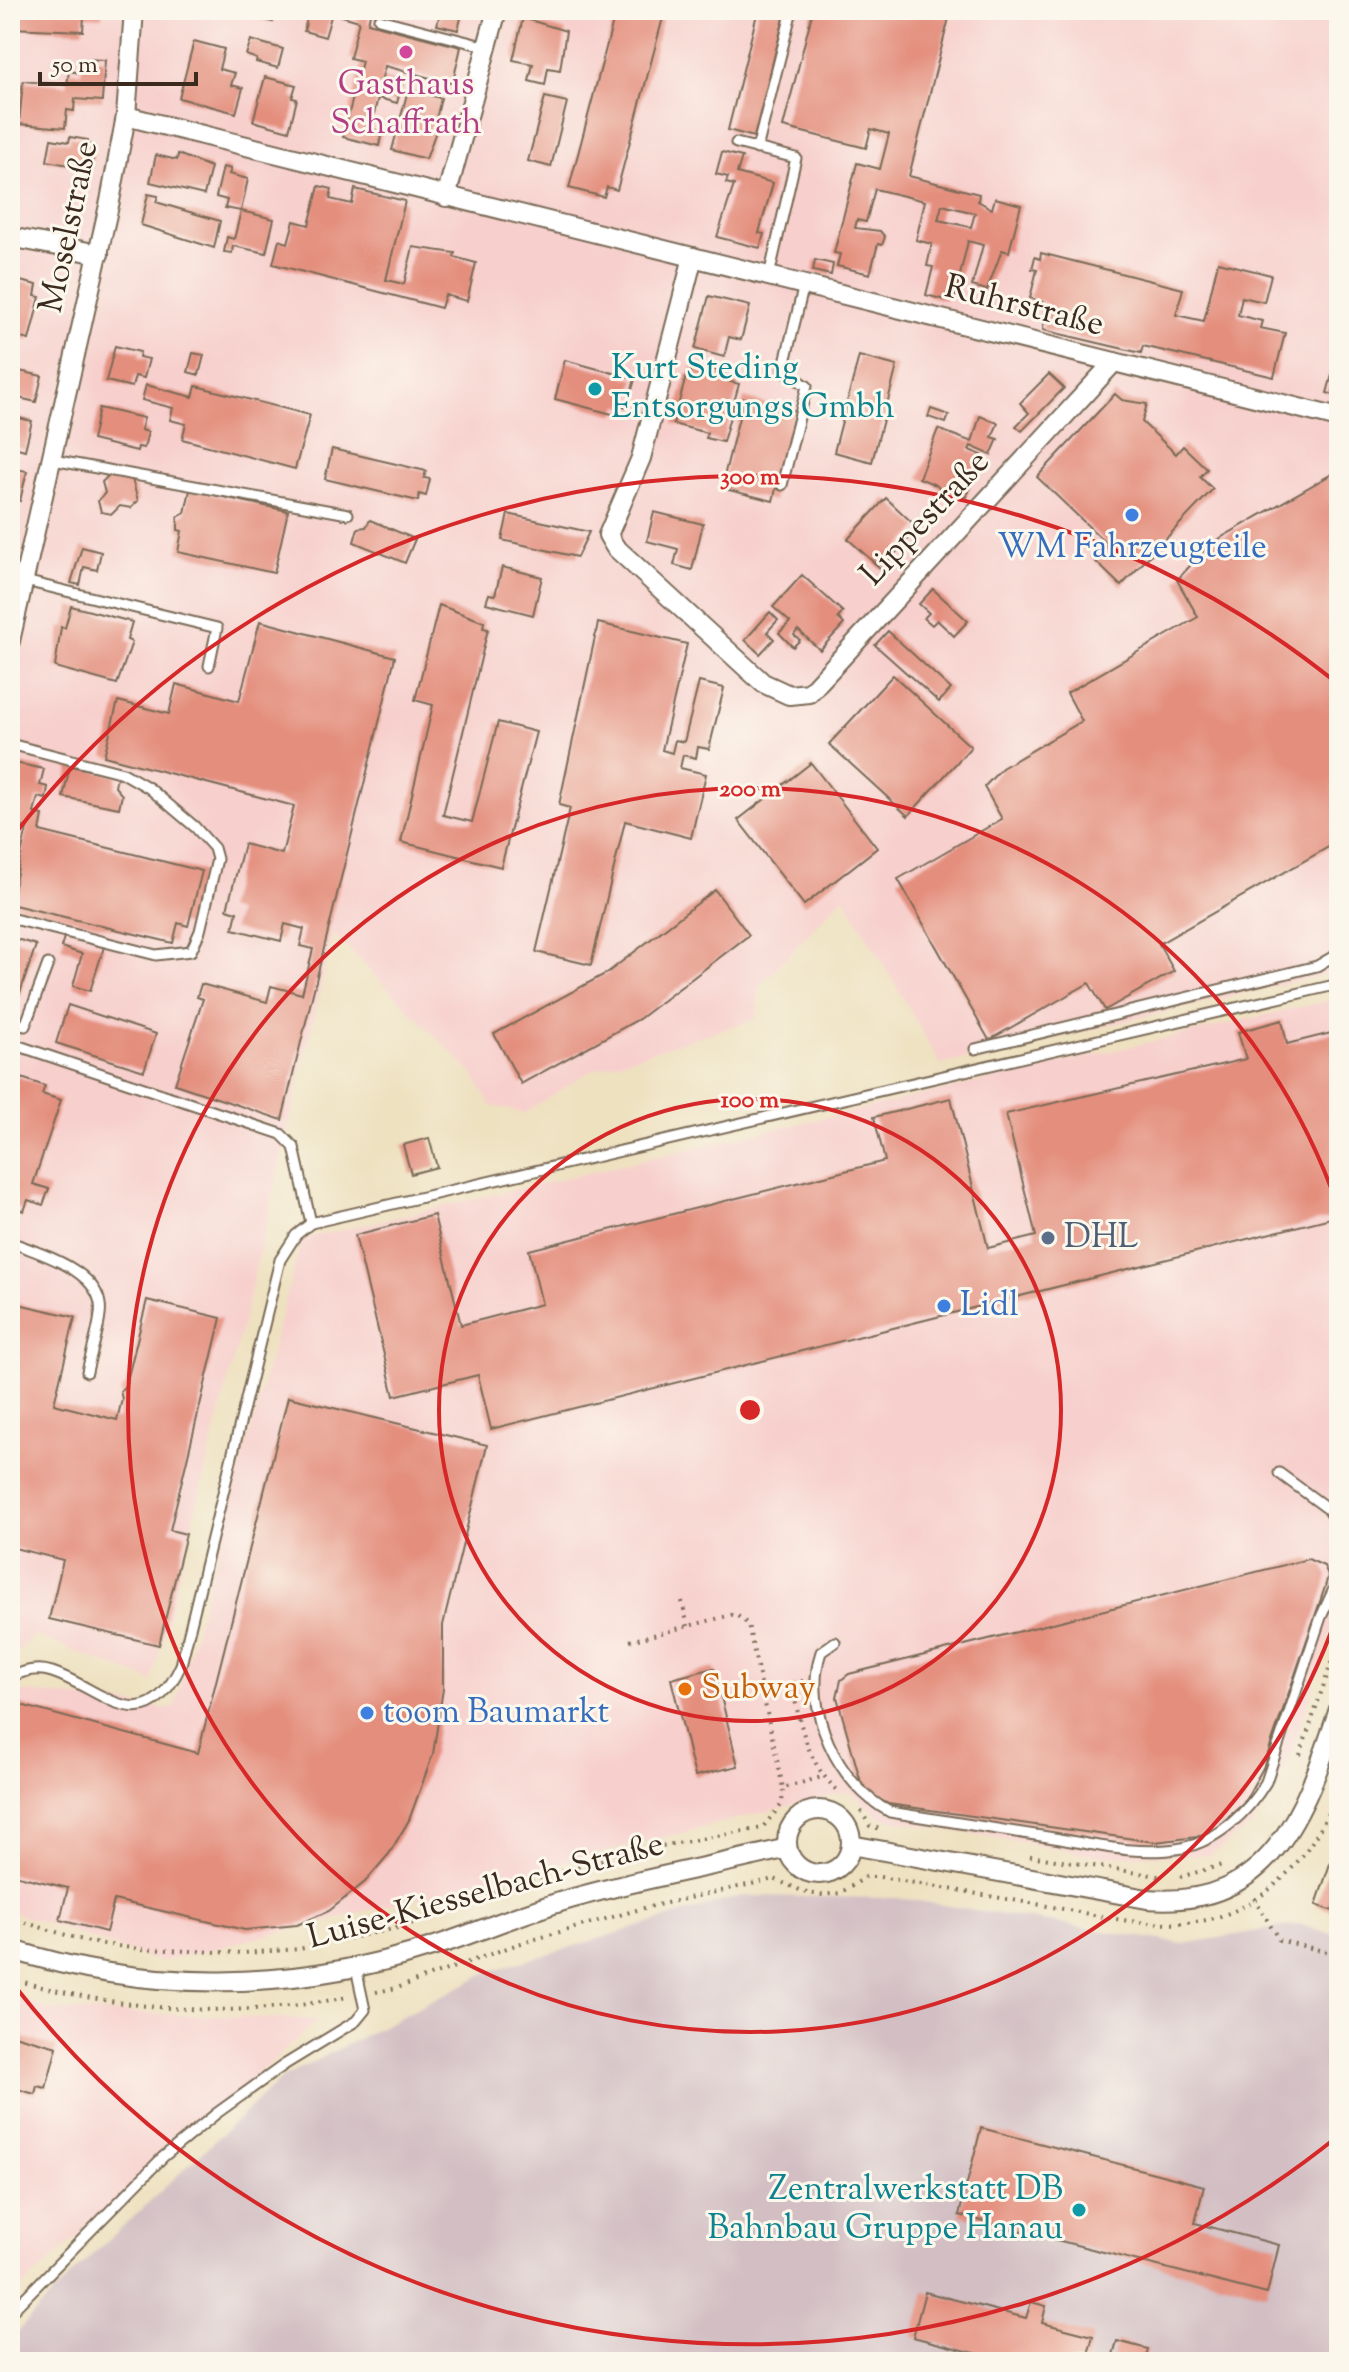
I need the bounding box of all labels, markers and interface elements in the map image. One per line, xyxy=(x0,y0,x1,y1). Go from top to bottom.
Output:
scale bar xyxy=(40,36,196,86)
marker: Gasthaus Schaffrath xyxy=(397,43,415,61)
text: 50 m xyxy=(50,49,98,83)
place label: Gasthaus Schaffrath xyxy=(330,61,482,149)
street label: Moselstraße xyxy=(28,136,112,318)
street label: Ruhrstraße xyxy=(939,264,1109,350)
place label: Kurt Steding Entsorgungs Gmbh xyxy=(611,345,895,433)
marker: Kurt Steding Entsorgungs Gmbh xyxy=(586,380,604,398)
street label: Lippestraße xyxy=(850,440,1002,598)
text: 300 m xyxy=(720,461,780,495)
marker: WM Fahrzeugteile xyxy=(1123,506,1141,524)
place label: WM Fahrzeugteile xyxy=(997,524,1267,573)
text: 200 m xyxy=(719,773,781,807)
text: 100 m xyxy=(721,1084,779,1118)
place label: DHL xyxy=(1064,1214,1138,1263)
marker: DHL xyxy=(1039,1229,1057,1247)
place label: Lidl xyxy=(960,1282,1019,1331)
marker: Lidl xyxy=(935,1297,953,1315)
centre of rings xyxy=(736,1396,764,1424)
place label: Subway xyxy=(701,1665,816,1714)
marker: Subway xyxy=(676,1680,694,1698)
place label: toom Baumarkt xyxy=(383,1689,609,1738)
marker: toom Baumarkt xyxy=(358,1704,376,1722)
street label: Luise-Kiesselbach-Straße xyxy=(302,1821,670,1963)
place label: Zentralwerkstatt DB Bahnbau Gruppe Hanau xyxy=(707,2166,1063,2254)
marker: Zentralwerkstatt DB Bahnbau Gruppe Hanau xyxy=(1070,2201,1088,2219)

